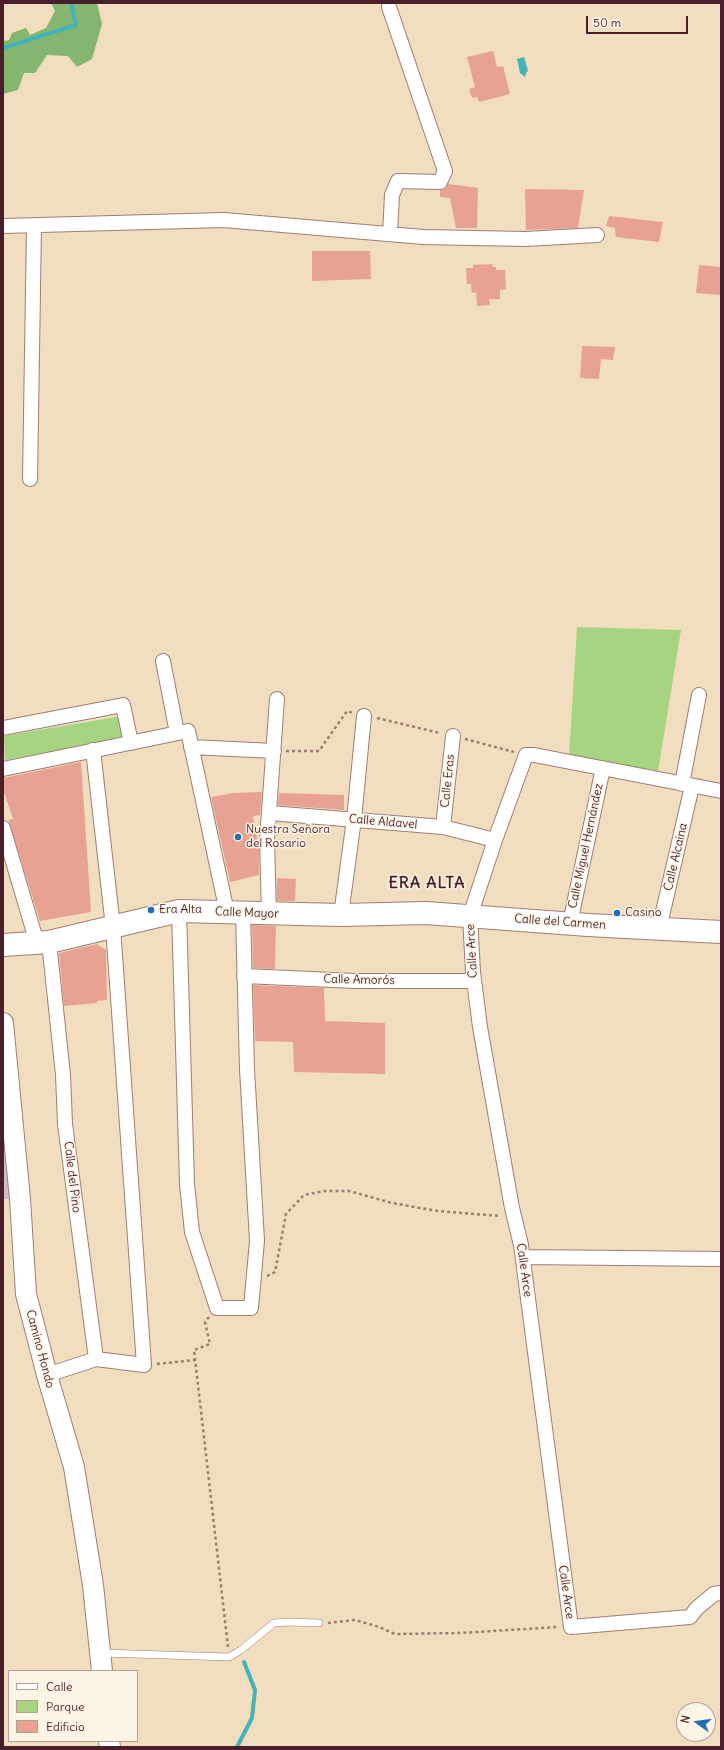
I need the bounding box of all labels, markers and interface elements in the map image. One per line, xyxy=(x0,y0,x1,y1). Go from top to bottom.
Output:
scale bar xyxy=(588,8,690,34)
text: 50 m xyxy=(593,15,621,30)
street label: Calle Eras xyxy=(438,754,458,808)
street label: Calle Miguel Hernández xyxy=(566,782,606,910)
street label: Calle Aldavel xyxy=(348,812,418,832)
street label: Calle Alcaina xyxy=(661,822,691,892)
place label: Nuestra Señora del Rosario xyxy=(246,823,330,851)
marker: Nuestra Señora del Rosario xyxy=(233,832,243,842)
district label: ERA ALTA xyxy=(388,873,466,893)
place label: Era Alta xyxy=(159,903,202,917)
marker: Era Alta xyxy=(146,905,156,915)
street label: Calle Mayor xyxy=(215,905,279,921)
place label: Casino xyxy=(625,906,661,920)
marker: Casino xyxy=(612,908,622,918)
street label: Calle del Carmen xyxy=(514,912,606,932)
street label: Calle Arce xyxy=(463,924,481,978)
street label: Calle Amorós xyxy=(323,972,395,988)
street label: Calle del Pino xyxy=(60,1140,84,1214)
street label: Calle Arce xyxy=(513,1242,535,1298)
street label: Camino Hondo xyxy=(23,1308,57,1390)
street label: Calle Arce xyxy=(555,1564,577,1620)
legend xyxy=(8,1670,138,1742)
text: Calle xyxy=(46,1679,73,1694)
text: Parque xyxy=(46,1699,85,1714)
north arrow xyxy=(676,1702,716,1742)
text: N xyxy=(678,1714,693,1725)
text: Edificio xyxy=(46,1719,85,1734)

